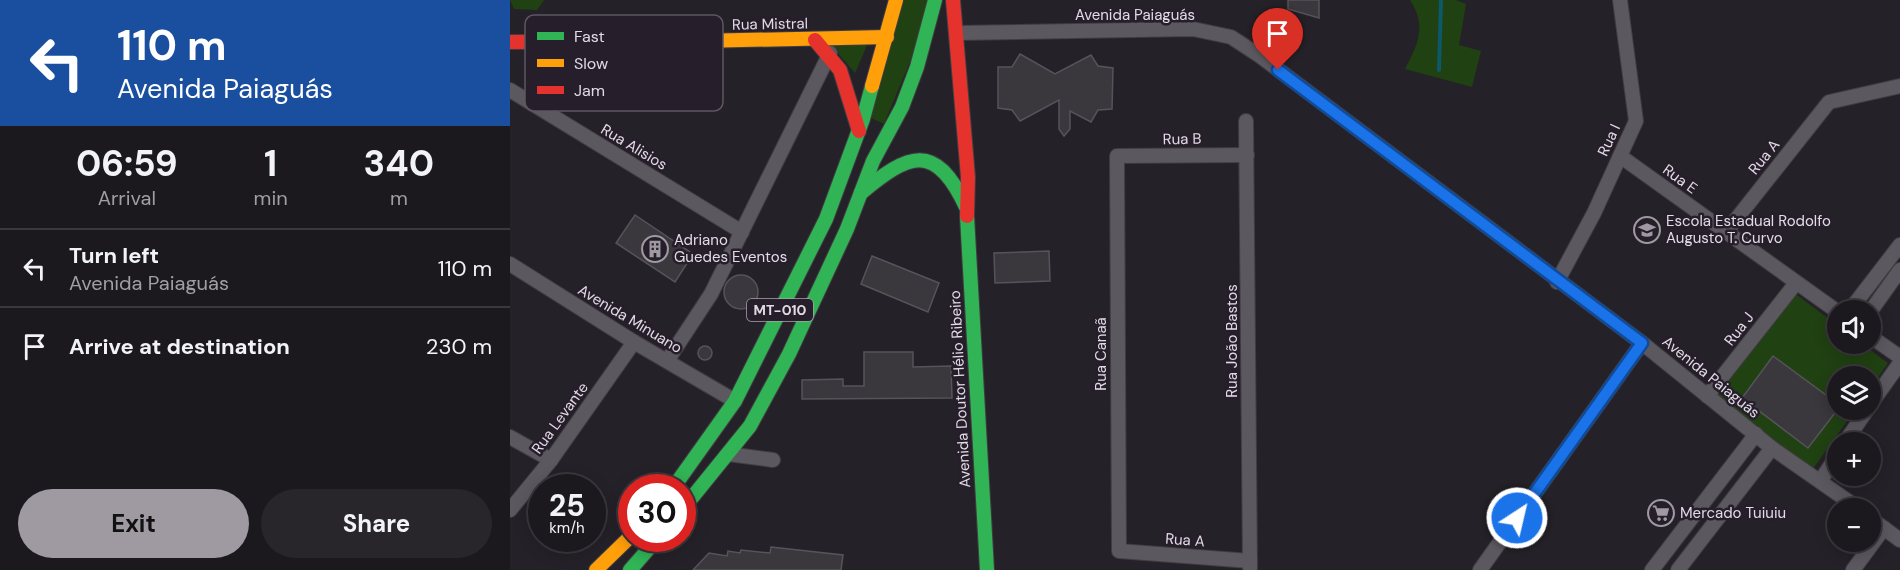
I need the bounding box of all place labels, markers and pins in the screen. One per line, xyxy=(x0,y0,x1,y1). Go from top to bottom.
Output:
pin xyxy=(1252,8,1303,70)
place label: Escola Estadual Rodolfo Augusto T. Curvo xyxy=(1666,211,1831,248)
school or university icon: Escola Estadual Rodolfo Augusto T. Curvo xyxy=(1632,215,1662,245)
place label: Adriano Guedes Eventos xyxy=(674,230,787,267)
building icon: Adriano Guedes Eventos xyxy=(640,234,670,264)
supermarket icon: Mercado Tuiuiu xyxy=(1646,498,1676,528)
place label: Mercado Tuiuiu xyxy=(1680,503,1786,523)

